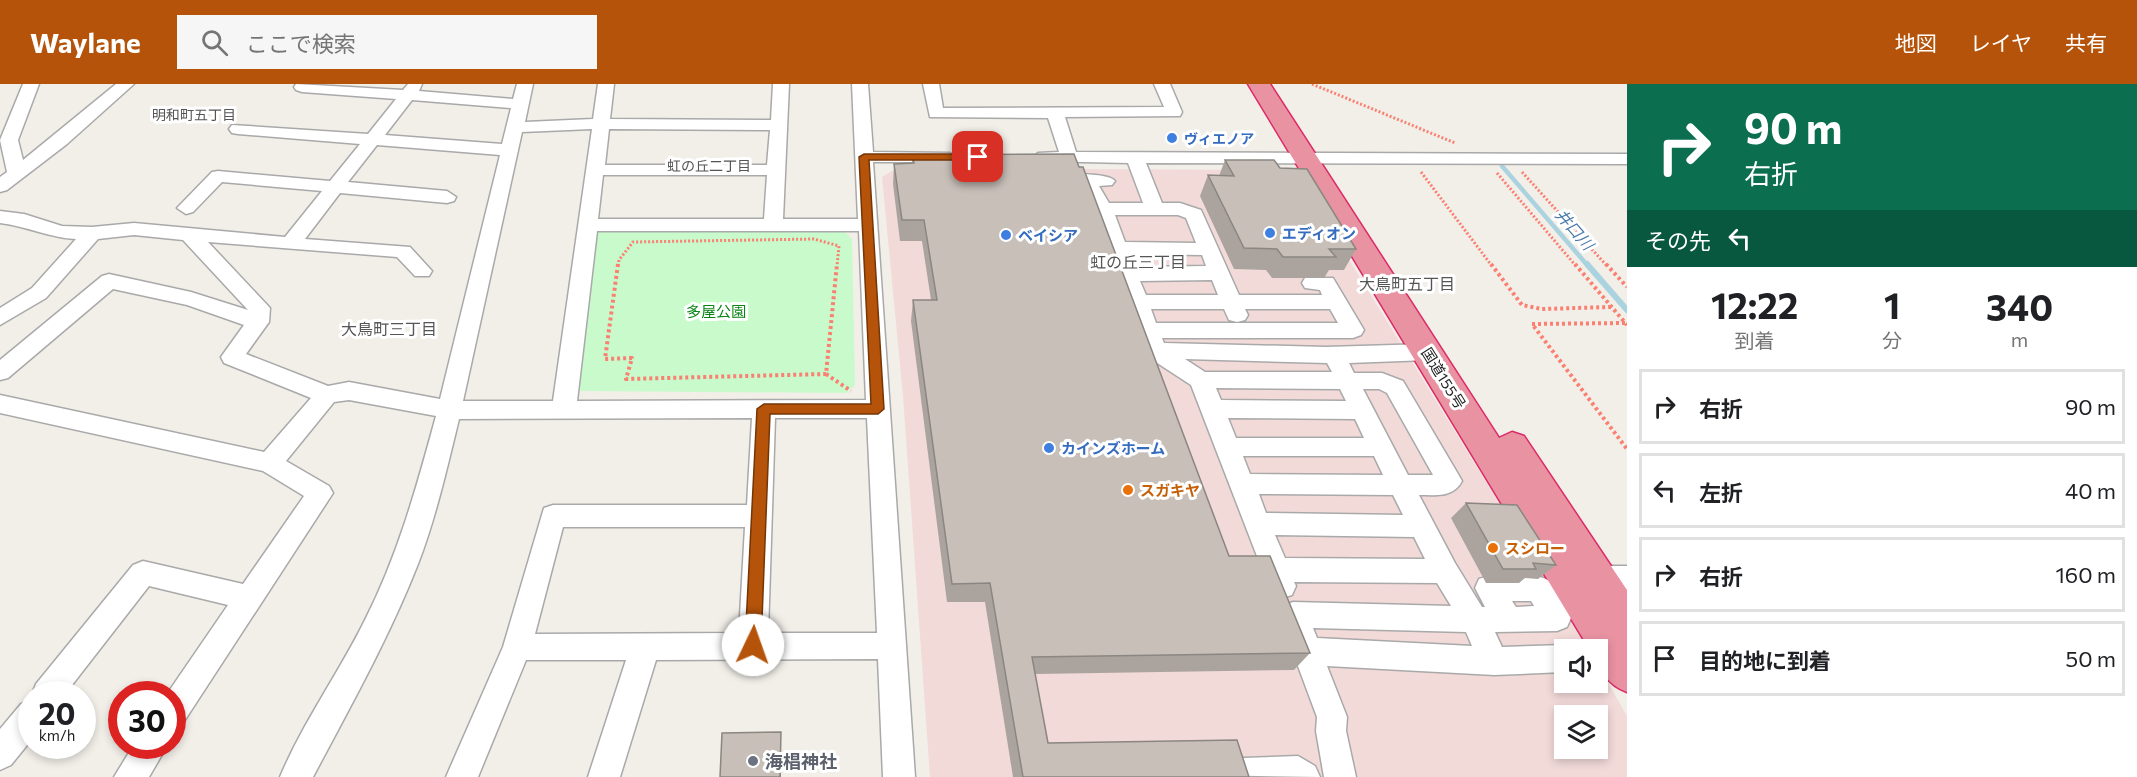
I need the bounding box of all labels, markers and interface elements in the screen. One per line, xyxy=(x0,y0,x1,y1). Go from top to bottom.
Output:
search box xyxy=(177,15,597,69)
text: Waylane xyxy=(30,25,141,59)
icon: search xyxy=(198,26,231,59)
text: ここで検索 xyxy=(246,30,356,57)
text: 地図 xyxy=(1895,30,1937,55)
text: レイヤ xyxy=(1970,30,2032,55)
text: 共有 xyxy=(2065,30,2107,55)
text: 90 m xyxy=(1744,101,1843,153)
district label: 明和町五丁目 xyxy=(152,106,236,123)
icon: right xyxy=(1645,108,1723,186)
place label: ヴィエノア xyxy=(1184,130,1254,147)
pin xyxy=(952,131,1003,182)
marker: ヴィエノア xyxy=(1165,131,1179,145)
icon: arrive xyxy=(961,140,994,173)
district label: 虹の丘二丁目 xyxy=(667,157,751,174)
text: 右折 xyxy=(1744,157,1798,190)
water label: 井口川 xyxy=(1552,205,1599,255)
icon: left xyxy=(1723,222,1756,255)
place label: エディオン xyxy=(1282,224,1356,242)
place label: ベイシア xyxy=(1018,226,1078,244)
marker: エディオン xyxy=(1263,226,1277,240)
text: その先 xyxy=(1645,227,1711,254)
marker: ベイシア xyxy=(999,228,1013,242)
district label: 虹の丘三丁目 xyxy=(1090,252,1186,271)
district label: 大鳥町五丁目 xyxy=(1359,274,1455,293)
text: 12:22 xyxy=(1711,282,1798,326)
text: 1 xyxy=(1884,282,1900,326)
text: 340 xyxy=(1986,284,2053,328)
park label: 多屋公園 xyxy=(686,302,746,320)
district label: 大鳥町三丁目 xyxy=(341,319,437,338)
text: m xyxy=(2011,327,2028,351)
text: 到着 xyxy=(1735,328,1775,352)
text: 分 xyxy=(1882,328,1902,352)
street label: 国道155号 xyxy=(1418,344,1470,412)
icon: right xyxy=(1648,390,1681,423)
text: 90 m xyxy=(2065,393,2116,420)
text: 右折 xyxy=(1699,395,1743,422)
place label: カインズホーム xyxy=(1061,439,1165,457)
marker: カインズホーム xyxy=(1042,441,1056,455)
icon: left xyxy=(1648,474,1681,507)
text: 40 m xyxy=(2065,477,2116,504)
text: 左折 xyxy=(1699,479,1743,506)
place label: スガキヤ xyxy=(1140,481,1200,499)
marker: スガキヤ xyxy=(1121,483,1135,497)
place label: スシロー xyxy=(1505,539,1565,557)
marker: スシロー xyxy=(1486,541,1500,555)
icon: right xyxy=(1648,558,1681,591)
text: 160 m xyxy=(2055,561,2116,588)
text: 右折 xyxy=(1699,563,1743,590)
position arrow xyxy=(721,613,785,677)
map controls xyxy=(1554,639,1608,759)
button: sound xyxy=(1554,639,1608,693)
icon: arrive xyxy=(1648,642,1681,675)
text: 50 m xyxy=(2066,645,2116,672)
text: 目的地に到着 xyxy=(1699,647,1831,674)
speed limit sign: 30 xyxy=(108,681,186,759)
text: 20 xyxy=(39,694,75,731)
button: layers xyxy=(1554,705,1608,759)
text: km/h xyxy=(39,726,75,744)
place label: 海椙神社 xyxy=(765,750,837,772)
marker: 海椙神社 xyxy=(746,754,760,768)

